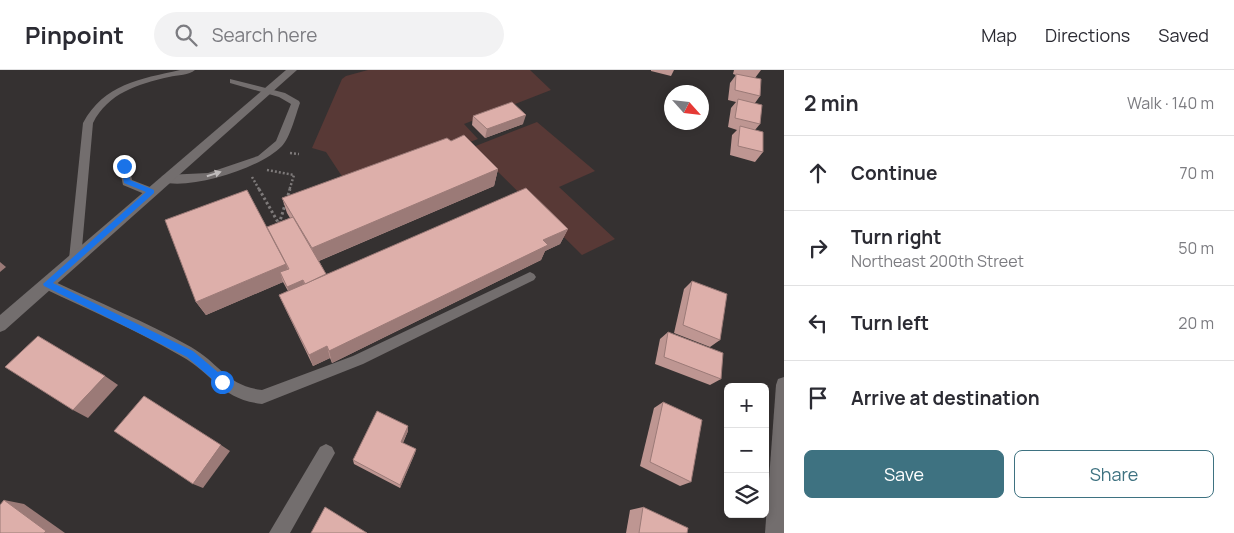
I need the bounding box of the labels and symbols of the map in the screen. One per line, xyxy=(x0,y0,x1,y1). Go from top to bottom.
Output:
north arrow xyxy=(664,85,709,130)
route end xyxy=(113,155,136,178)
one-way arrow xyxy=(207,170,222,178)
route start xyxy=(211,371,234,394)

